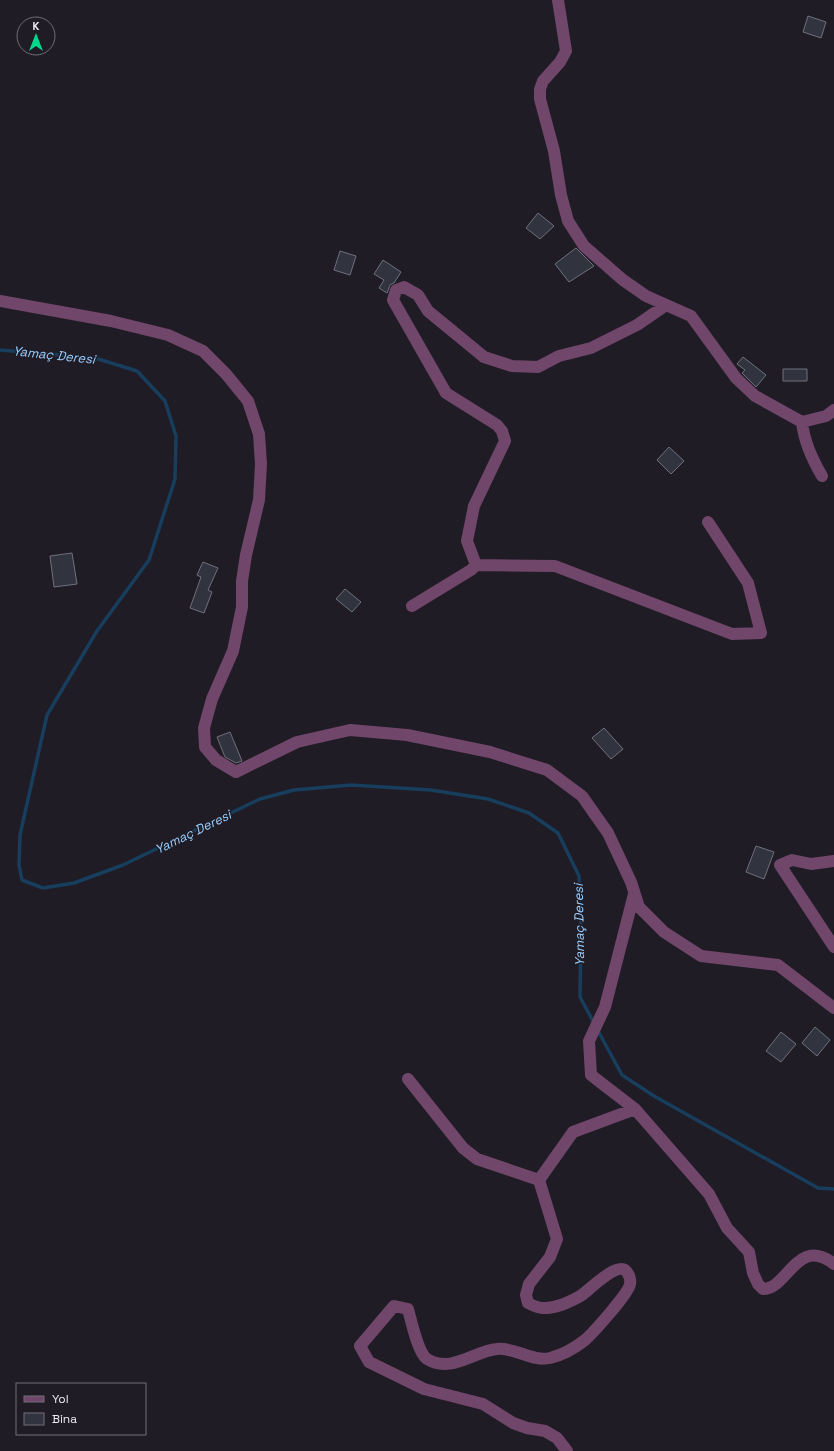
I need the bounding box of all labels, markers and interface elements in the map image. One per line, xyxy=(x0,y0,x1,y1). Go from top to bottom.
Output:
north arrow xyxy=(16,16,56,56)
text: K xyxy=(33,19,40,33)
water label: Yamaç Deresi xyxy=(12,342,98,368)
water label: Yamaç Deresi xyxy=(152,805,235,858)
water label: Yamaç Deresi xyxy=(570,882,588,966)
legend xyxy=(16,1383,146,1435)
text: Yol xyxy=(52,1391,69,1407)
text: Bina xyxy=(52,1411,77,1427)

